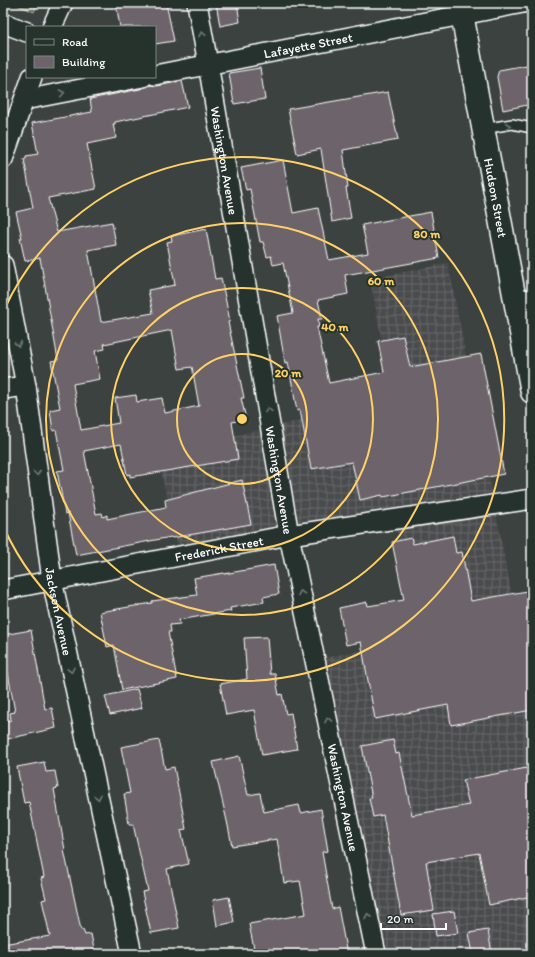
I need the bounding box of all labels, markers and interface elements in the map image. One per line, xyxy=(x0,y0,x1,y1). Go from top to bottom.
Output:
legend xyxy=(26,26,156,78)
street label: Lafayette Street xyxy=(262,29,354,61)
one-way arrow xyxy=(199,31,207,37)
text: Road xyxy=(62,35,88,49)
text: Building xyxy=(62,55,106,69)
one-way arrow xyxy=(59,89,65,97)
street label: Washington Avenue xyxy=(208,105,241,216)
one-way arrow xyxy=(505,121,511,130)
street label: Hudson Street xyxy=(481,157,511,239)
text: 80 m xyxy=(414,227,441,241)
text: 60 m xyxy=(368,274,395,288)
text: 40 m xyxy=(321,320,350,334)
one-way arrow xyxy=(13,341,22,348)
text: 20 m xyxy=(275,366,302,380)
one-way arrow xyxy=(264,407,272,413)
centre of rings xyxy=(235,412,249,426)
street label: Washington Avenue xyxy=(263,425,296,535)
one-way arrow xyxy=(33,470,42,476)
street label: Frederick Street xyxy=(173,533,265,564)
street label: Jackson Avenue xyxy=(43,566,75,657)
one-way arrow xyxy=(298,590,306,596)
one-way arrow xyxy=(66,667,74,673)
one-way arrow xyxy=(324,717,332,723)
street label: Washington Avenue xyxy=(325,742,362,853)
one-way arrow xyxy=(94,794,102,800)
scale bar xyxy=(381,905,446,931)
text: 20 m xyxy=(387,912,414,926)
one-way arrow xyxy=(365,913,373,919)

